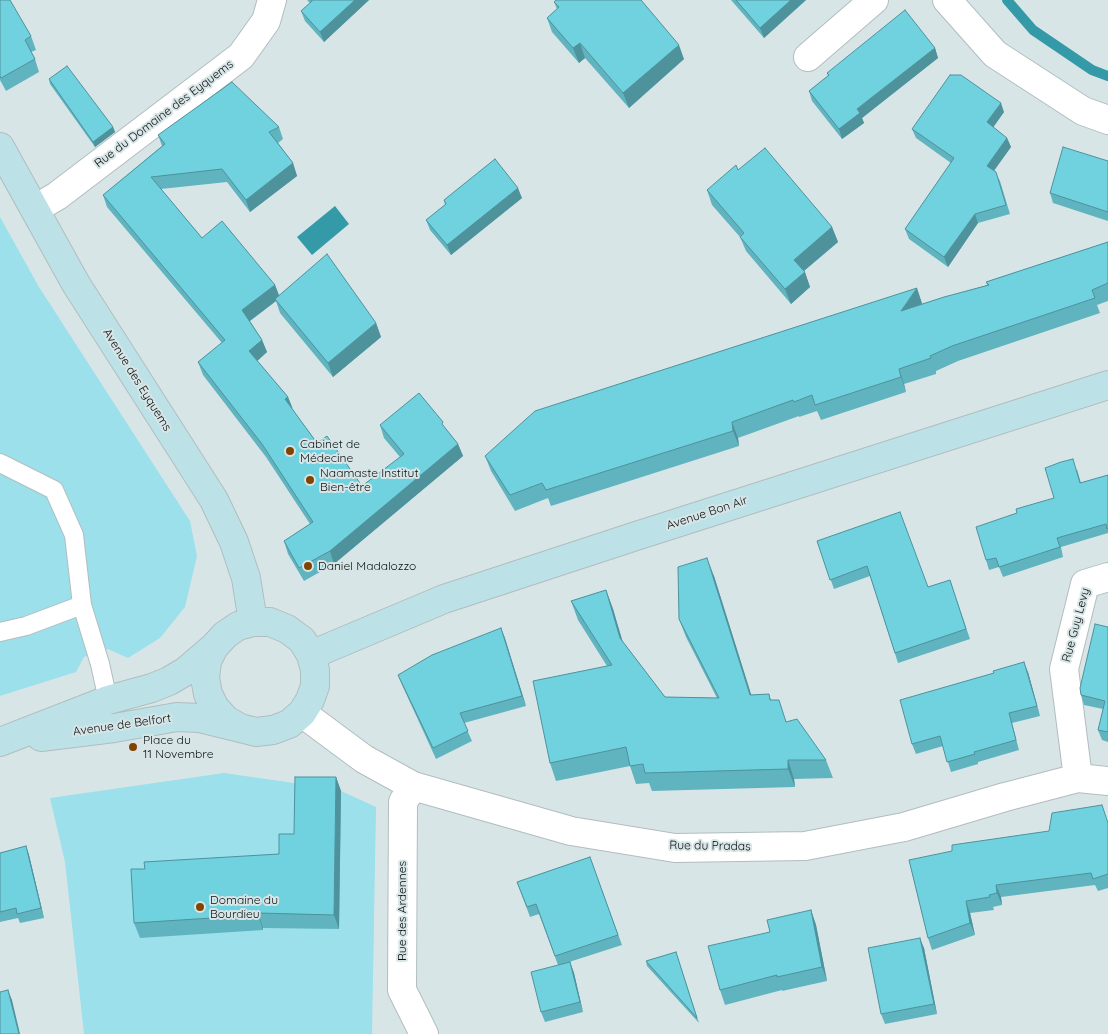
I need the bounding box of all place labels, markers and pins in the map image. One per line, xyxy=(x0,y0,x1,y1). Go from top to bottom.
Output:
place label: Cabinet de Médecine xyxy=(300,437,360,465)
marker: Cabinet de Médecine xyxy=(284,445,296,457)
place label: Naamaste Institut Bien-être xyxy=(320,466,418,494)
marker: Naamaste Institut Bien-être xyxy=(304,474,316,486)
place label: Daniel Madalozzo xyxy=(318,559,416,573)
marker: Daniel Madalozzo xyxy=(302,560,314,572)
place label: Place du 11 Novembre xyxy=(143,733,213,761)
marker: Place du 11 Novembre xyxy=(127,741,139,753)
place label: Domaine du Bourdieu xyxy=(210,893,278,921)
marker: Domaine du Bourdieu xyxy=(194,901,206,913)

